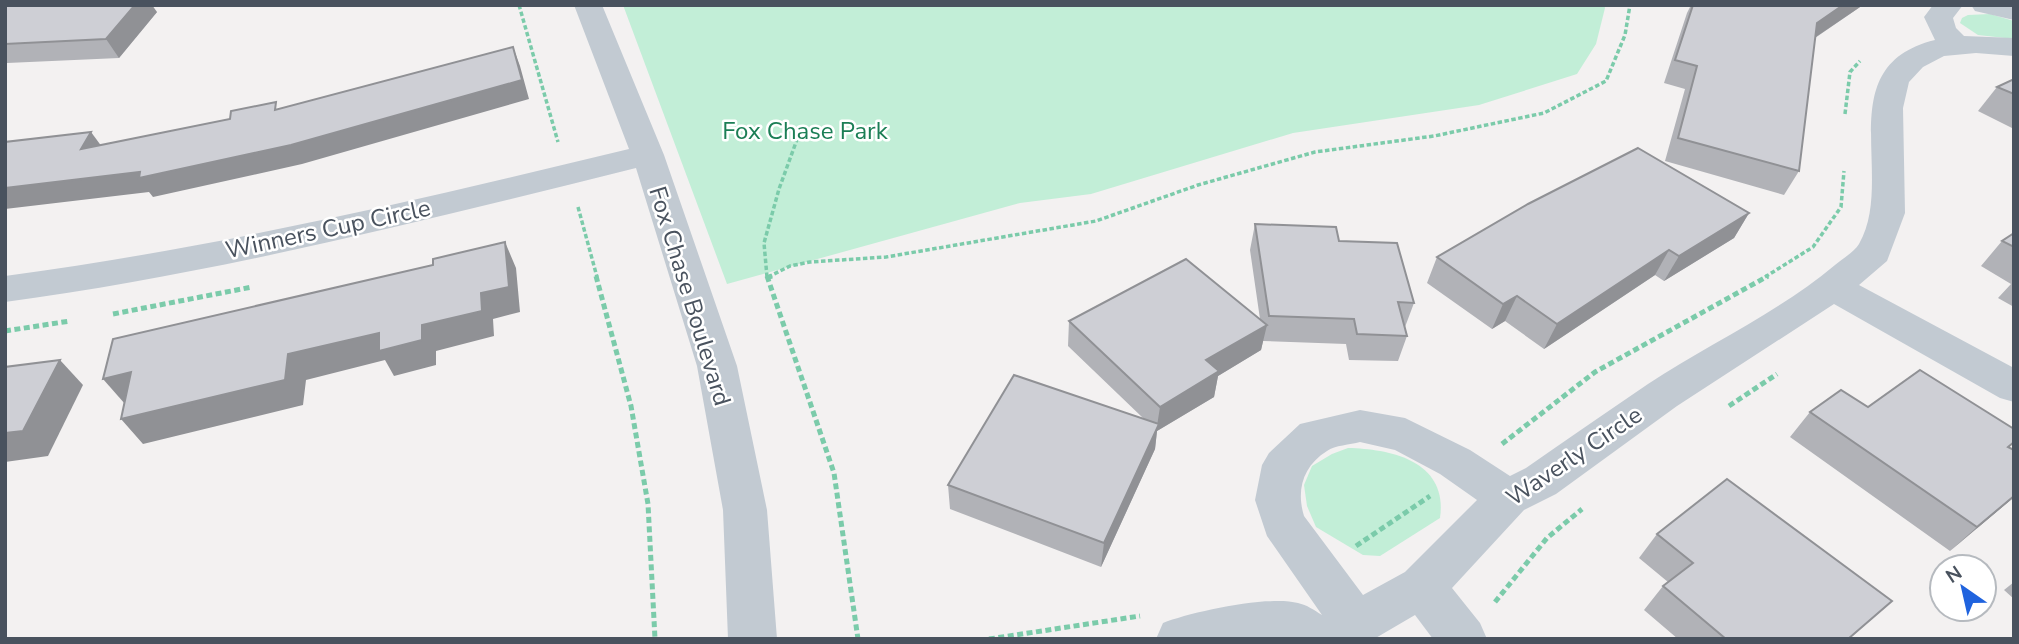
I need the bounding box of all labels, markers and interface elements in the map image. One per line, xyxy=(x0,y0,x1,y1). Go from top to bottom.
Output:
park label: Fox Chase Park xyxy=(722,115,889,147)
street label: Fox Chase Boulevard xyxy=(641,183,739,409)
street label: Winners Cup Circle xyxy=(223,192,433,266)
street label: Waverly Circle xyxy=(1500,399,1648,513)
north arrow xyxy=(1928,553,1998,623)
text: N xyxy=(1941,560,1967,589)

